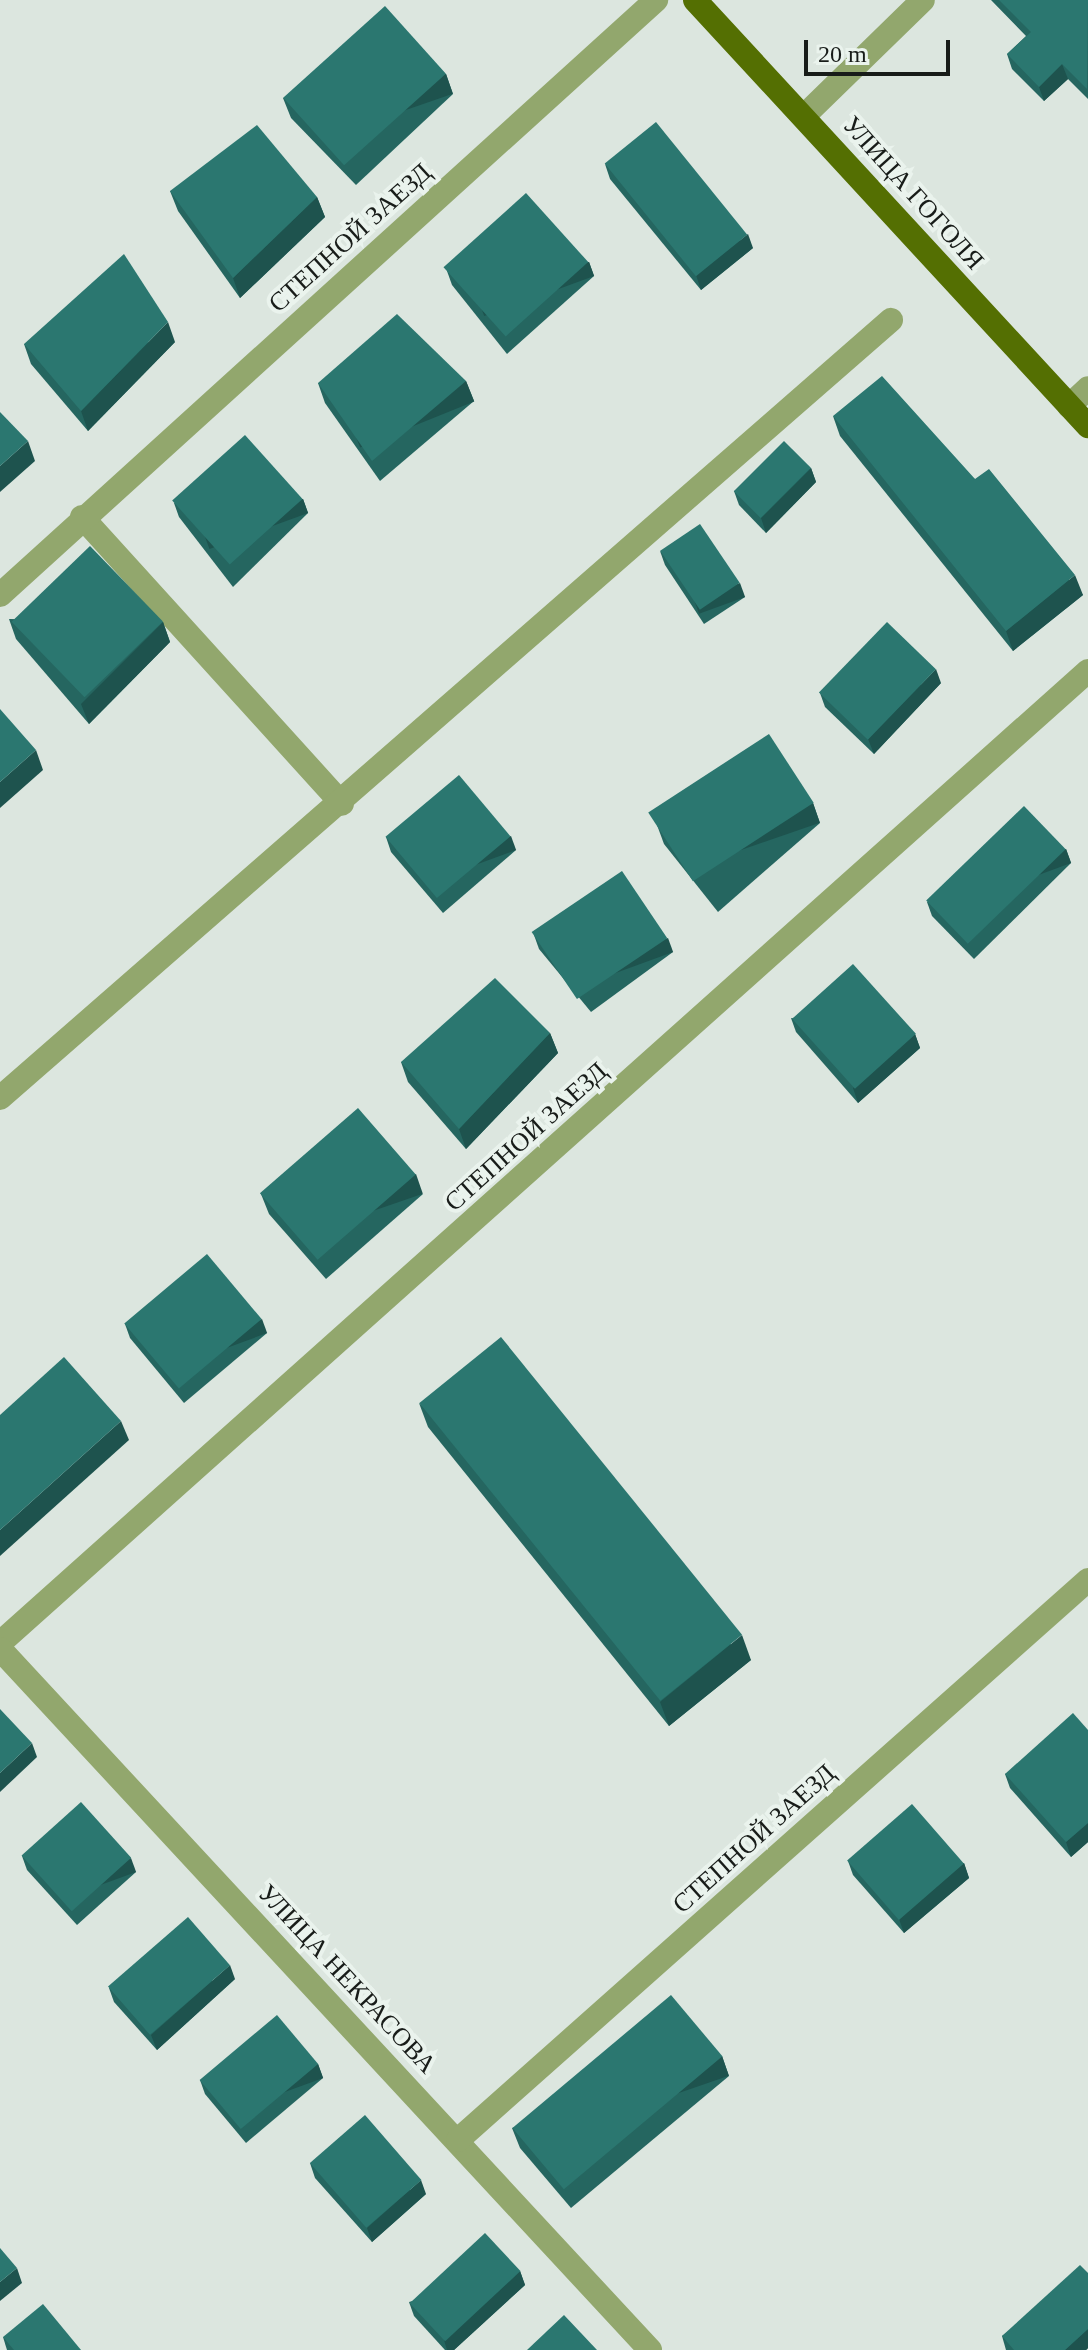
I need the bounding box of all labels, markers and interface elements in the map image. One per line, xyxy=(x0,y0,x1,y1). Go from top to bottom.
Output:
scale bar xyxy=(808,24,954,74)
text: 20 m xyxy=(818,41,867,67)
street label: УЛИЦА ГОГОЛЯ xyxy=(836,110,990,276)
street label: СТЕПНОЙ ЗАЕЗД xyxy=(262,157,438,319)
street label: СТЕПНОЙ ЗАЕЗД xyxy=(438,1056,614,1218)
street label: СТЕПНОЙ ЗАЕЗД xyxy=(666,1758,842,1920)
street label: УЛИЦА НЕКРАСОВА xyxy=(251,1878,443,2080)

